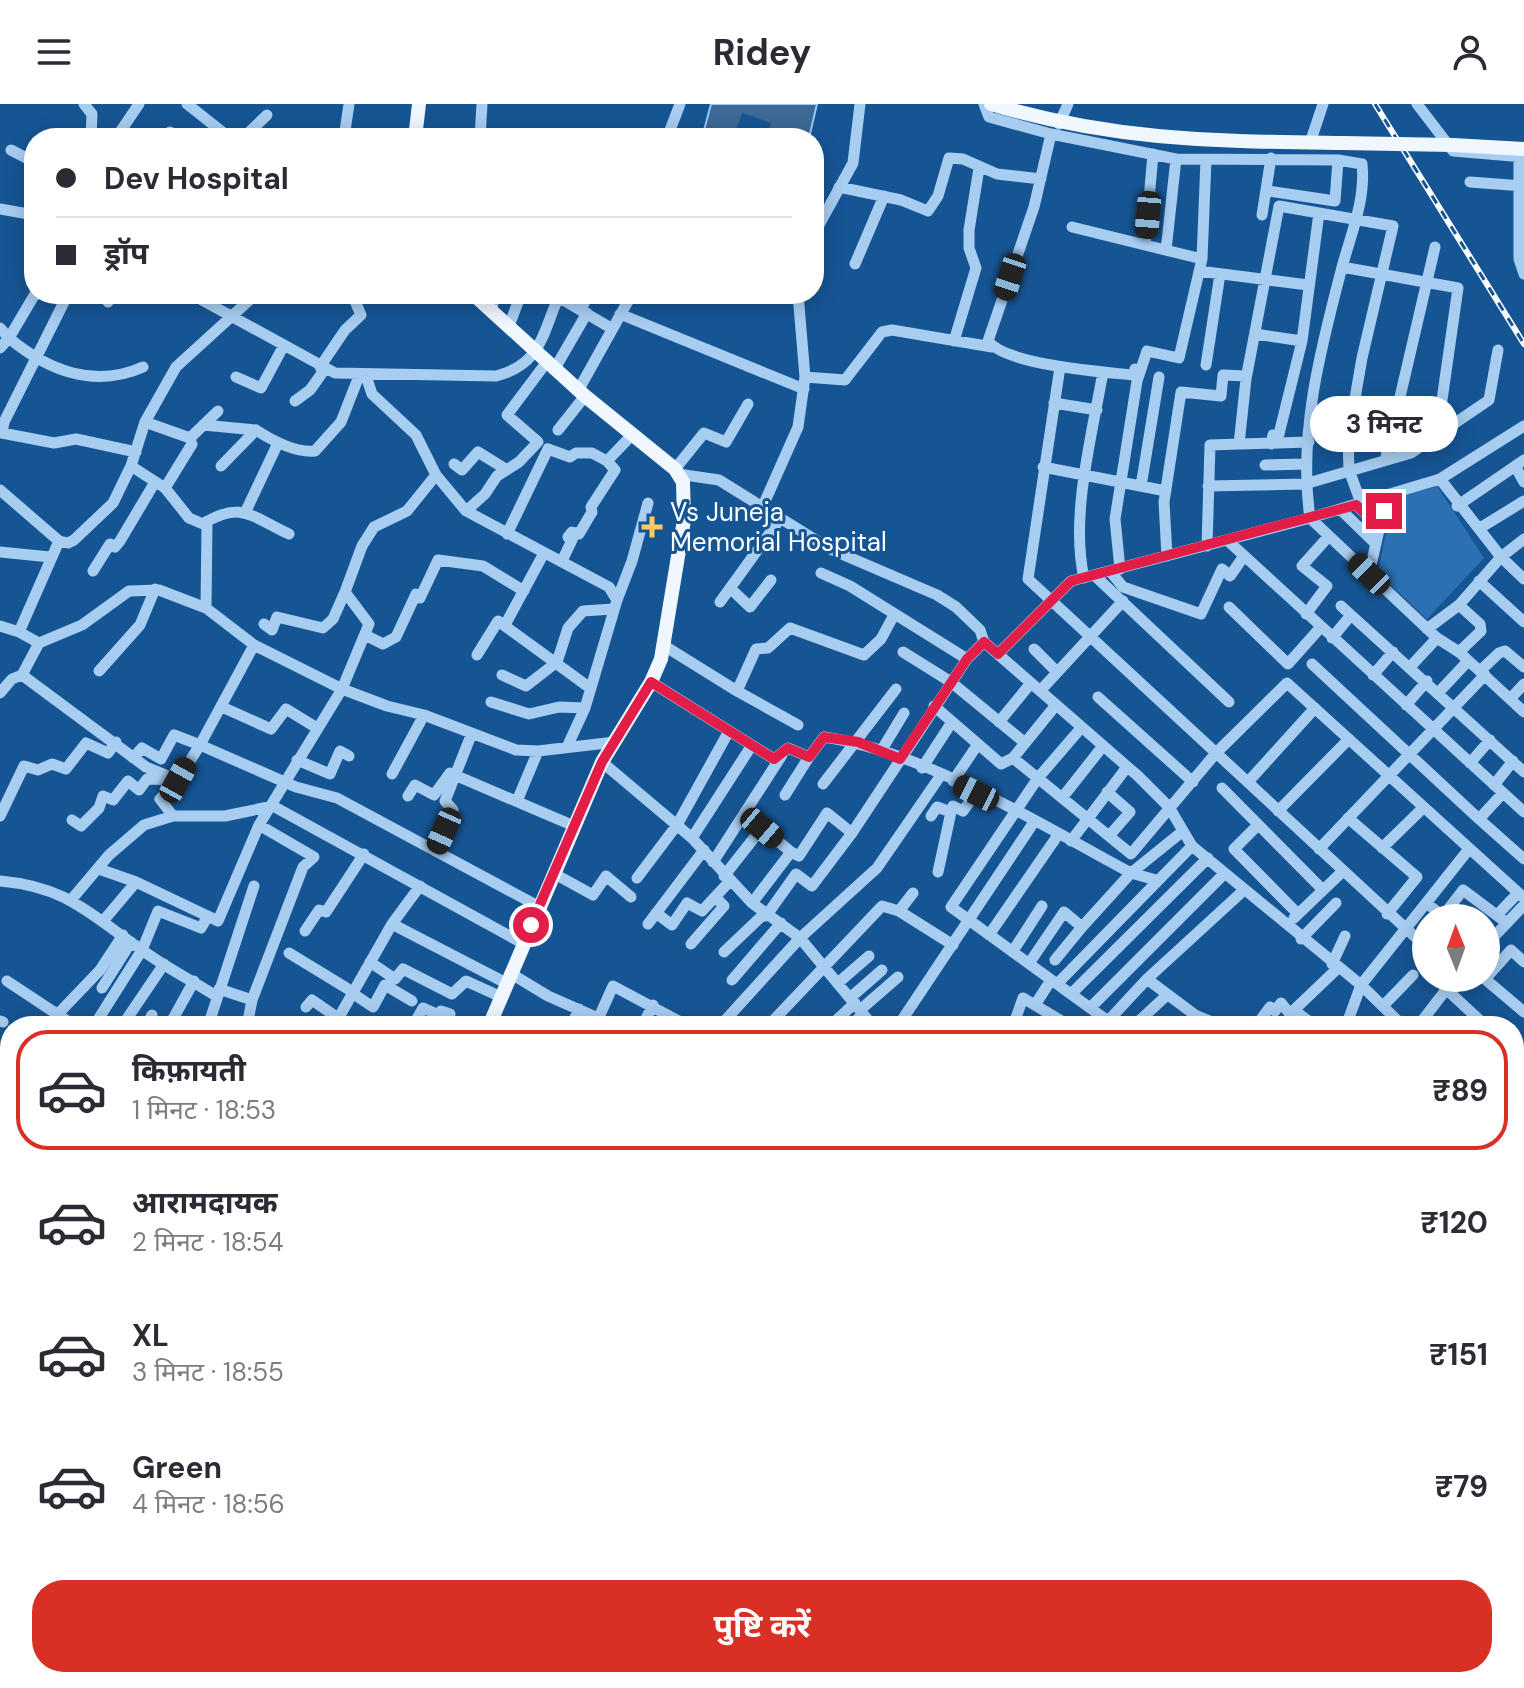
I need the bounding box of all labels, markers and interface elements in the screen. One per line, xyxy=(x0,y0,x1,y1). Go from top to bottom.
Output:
text: Ridey xyxy=(713,29,811,76)
icon: menu xyxy=(32,30,76,74)
icon: person xyxy=(1448,30,1492,74)
text: Dev Hospital xyxy=(104,159,289,198)
car xyxy=(1134,190,1162,240)
text: ड्रॉप xyxy=(104,234,148,273)
car xyxy=(991,250,1029,304)
callout: 3 मिनट xyxy=(1310,395,1458,451)
text: 3 मिनट xyxy=(1346,407,1422,441)
route end xyxy=(1366,493,1402,529)
place label: Vs Juneja Memorial Hospital xyxy=(670,495,887,559)
marker: Vs Juneja Memorial Hospital xyxy=(641,516,663,538)
car xyxy=(1343,549,1395,599)
car xyxy=(156,753,200,807)
car xyxy=(949,772,1003,814)
car xyxy=(736,803,788,853)
car xyxy=(423,804,465,858)
north arrow xyxy=(1412,904,1500,992)
map controls xyxy=(1412,904,1500,992)
route start xyxy=(513,907,549,943)
text: किफ़ायती xyxy=(132,1051,246,1090)
icon: car xyxy=(36,1054,108,1126)
text: ₹89 xyxy=(1432,1071,1488,1110)
text: 1 मिनट · 18:53 xyxy=(132,1093,276,1127)
text: आरामदायक xyxy=(132,1183,278,1222)
icon: car xyxy=(36,1186,108,1258)
text: ₹120 xyxy=(1420,1203,1488,1242)
text: 2 मिनट · 18:54 xyxy=(132,1225,284,1259)
text: XL xyxy=(132,1316,169,1355)
icon: car xyxy=(36,1318,108,1390)
text: ₹151 xyxy=(1429,1335,1488,1374)
text: 3 मिनट · 18:55 xyxy=(132,1355,284,1389)
text: Green xyxy=(132,1448,222,1487)
icon: car xyxy=(36,1450,108,1522)
text: ₹79 xyxy=(1435,1467,1488,1506)
text: 4 मिनट · 18:56 xyxy=(132,1487,285,1521)
button: पुष्टि करें xyxy=(32,1580,1492,1672)

